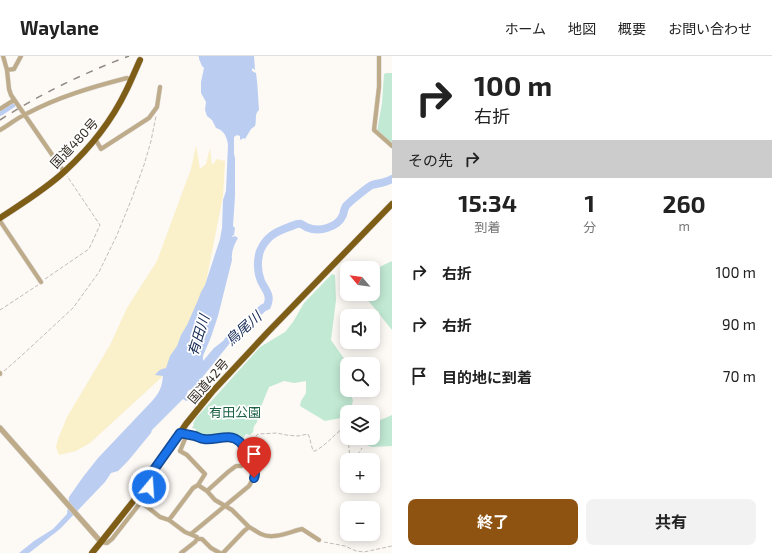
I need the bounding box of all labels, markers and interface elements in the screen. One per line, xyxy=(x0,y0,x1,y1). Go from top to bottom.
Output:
text: Waylane xyxy=(20,16,99,39)
text: ホーム xyxy=(504,20,546,37)
text: 地図 xyxy=(568,20,596,37)
text: 概要 xyxy=(618,20,646,37)
text: お問い合わせ xyxy=(668,20,752,37)
text: 100 m xyxy=(474,68,552,102)
icon: right xyxy=(408,72,460,124)
text: 右折 xyxy=(474,105,510,127)
street label: 国道480号 xyxy=(47,115,101,171)
icon: right xyxy=(461,148,483,170)
text: その先 xyxy=(408,151,453,169)
text: 15:34 xyxy=(458,188,517,217)
text: 1 xyxy=(585,188,595,217)
text: 260 xyxy=(662,189,706,218)
text: m xyxy=(678,218,690,234)
text: 到着 xyxy=(475,219,501,235)
text: 分 xyxy=(583,219,596,235)
north arrow xyxy=(340,261,380,301)
map controls xyxy=(340,261,380,541)
icon: right xyxy=(408,261,430,283)
text: 100 m xyxy=(715,263,756,281)
text: 右折 xyxy=(442,264,472,282)
water label: 鳥尾川 xyxy=(222,306,266,348)
button: sound xyxy=(340,309,380,349)
water label: 有田川 xyxy=(184,311,213,358)
icon: right xyxy=(408,313,430,335)
text: 90 m xyxy=(722,315,756,333)
text: 右折 xyxy=(442,316,472,334)
street label: 国道42号 xyxy=(184,355,232,407)
button: search xyxy=(340,357,380,397)
icon: arrive xyxy=(408,365,430,387)
text: 70 m xyxy=(723,367,756,385)
text: 目的地に到着 xyxy=(442,368,532,386)
park label: 有田公園 xyxy=(209,404,261,420)
button: layers xyxy=(340,405,380,445)
pin xyxy=(237,437,271,478)
icon: arrive xyxy=(243,443,265,465)
button: + xyxy=(340,453,380,493)
position arrow xyxy=(128,466,170,508)
button: 終了 xyxy=(408,499,578,545)
button: 共有 xyxy=(586,499,756,545)
button: − xyxy=(340,501,380,541)

